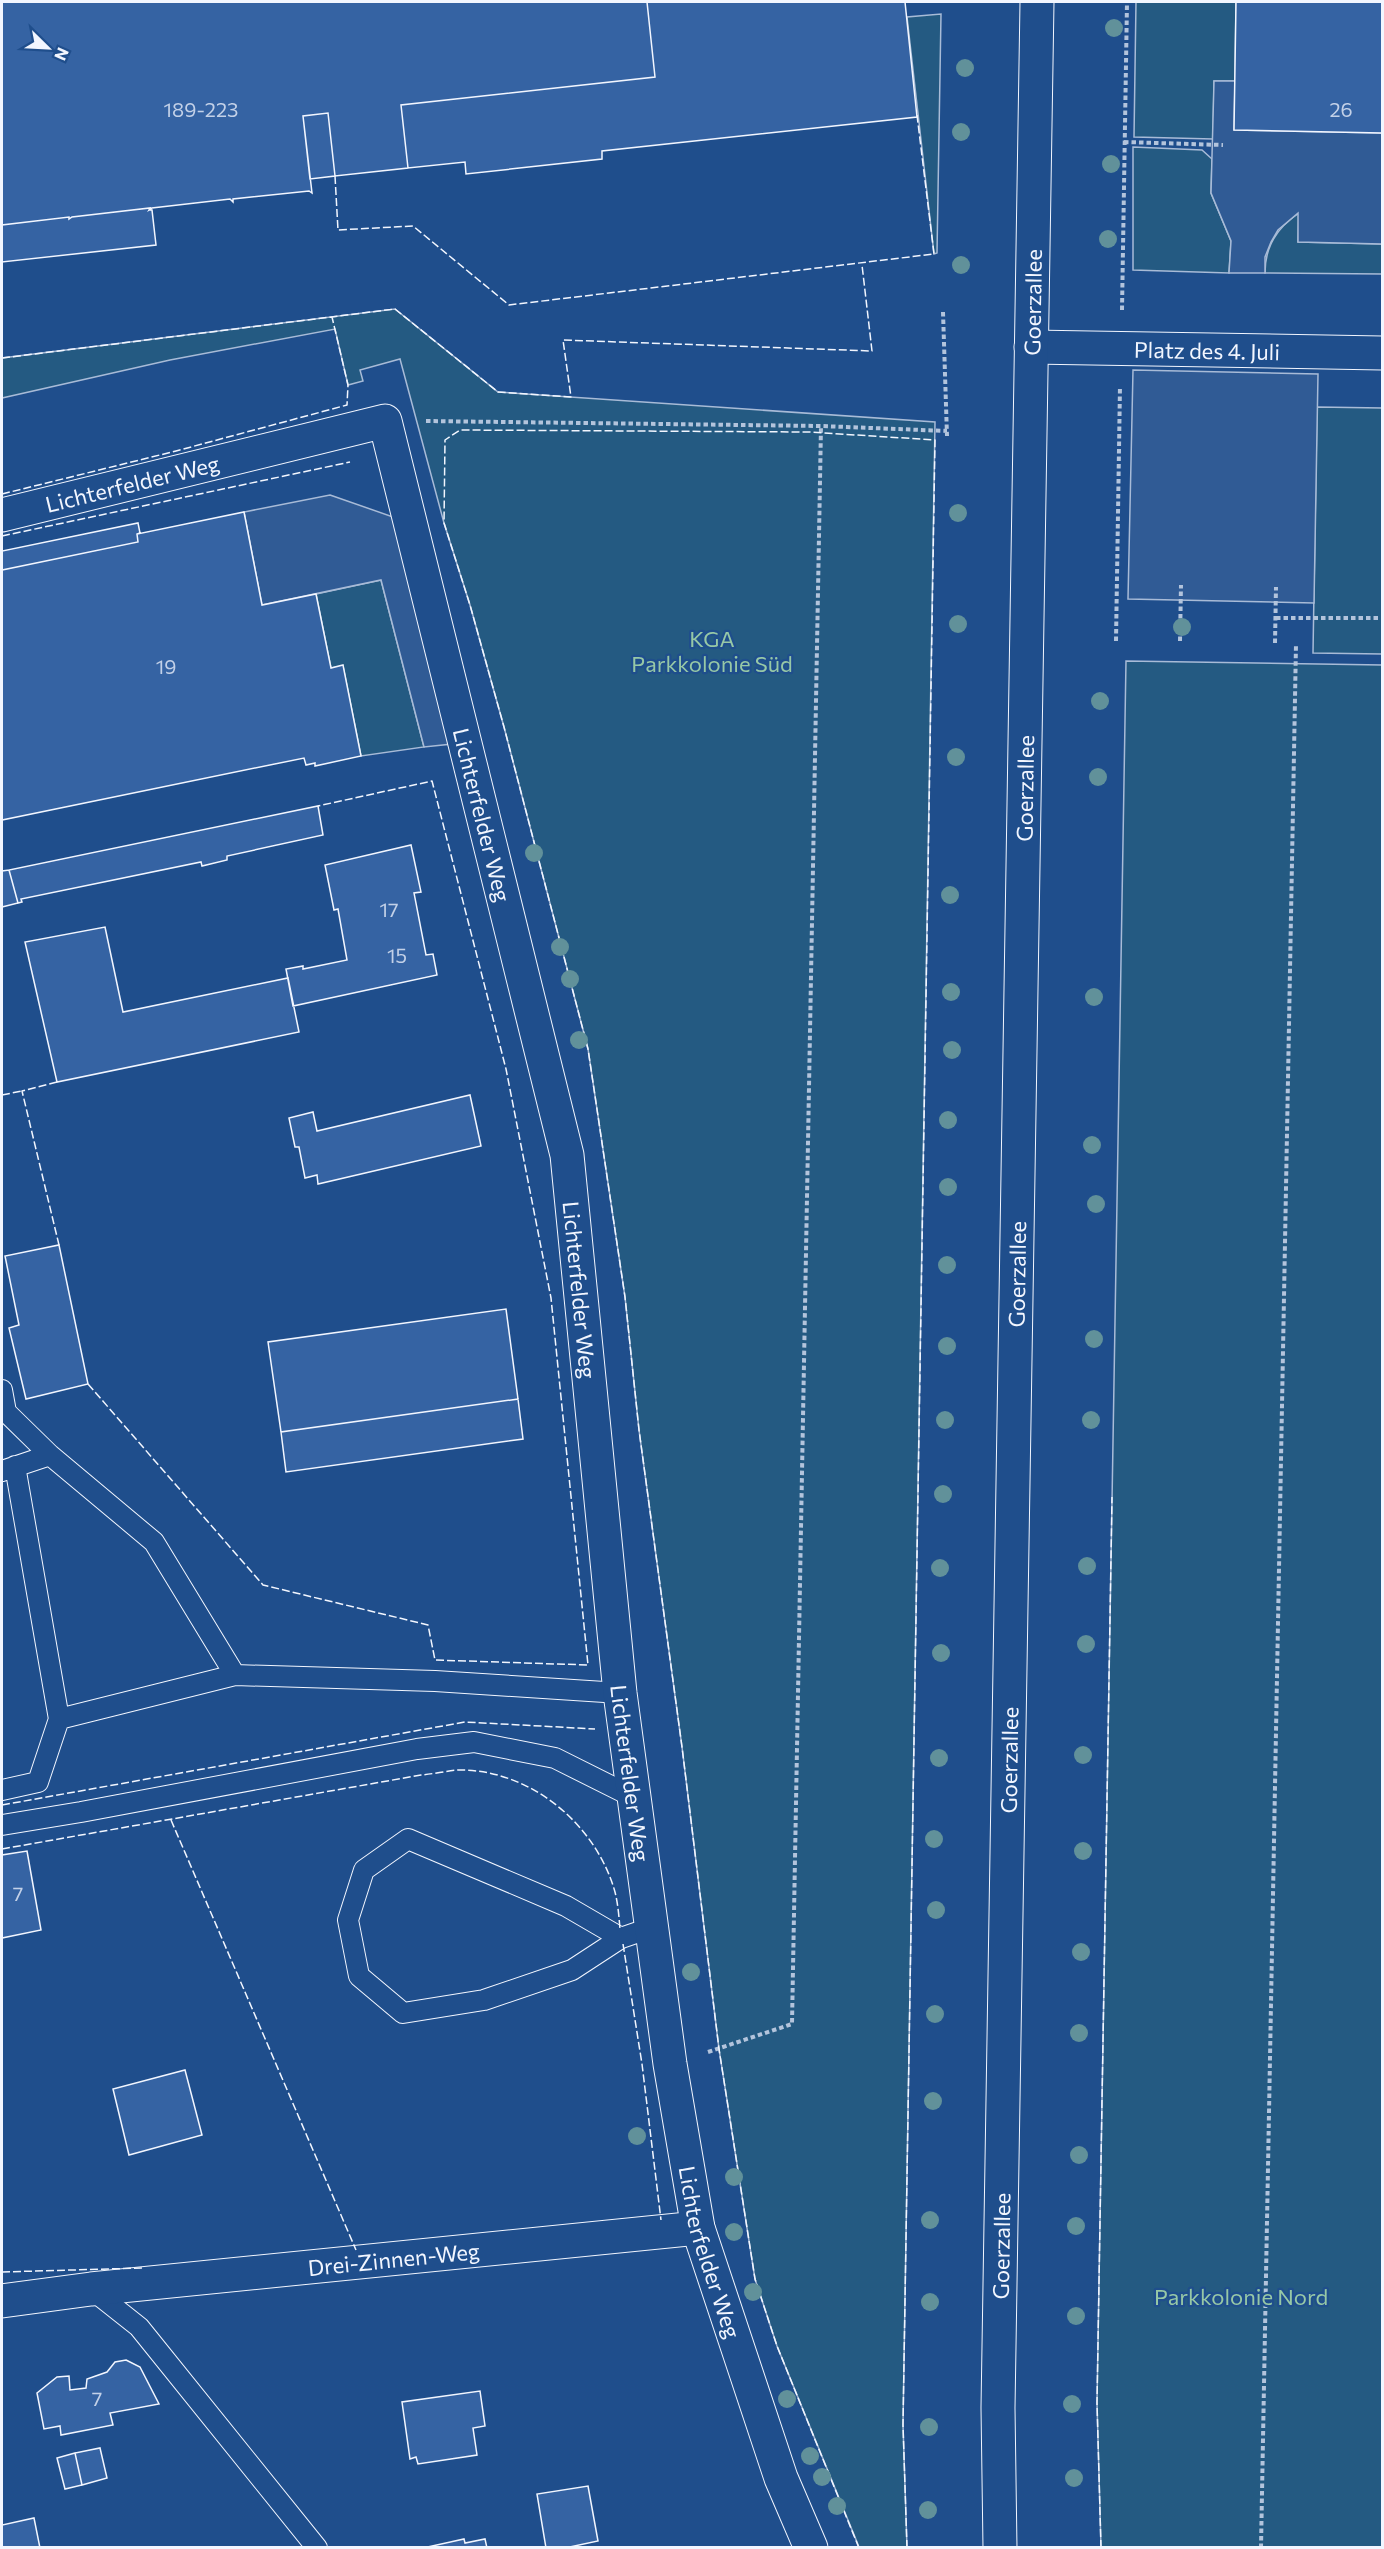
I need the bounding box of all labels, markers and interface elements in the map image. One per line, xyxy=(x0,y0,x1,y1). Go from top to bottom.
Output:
north arrow xyxy=(18,18,78,78)
text: N xyxy=(51,45,73,64)
house number: 189-223 xyxy=(164,97,238,121)
house number: 26 xyxy=(1329,97,1353,121)
street label: Goerzallee xyxy=(1018,249,1046,356)
street label: Platz des 4. Juli xyxy=(1134,335,1280,365)
street label: Lichterfelder Weg xyxy=(42,449,222,517)
park label: KGA Parkkolonie Süd xyxy=(631,625,793,677)
house number: 19 xyxy=(156,654,176,678)
street label: Lichterfelder Weg xyxy=(448,725,517,905)
street label: Goerzallee xyxy=(1010,735,1039,842)
house number: 17 xyxy=(379,897,399,921)
house number: 15 xyxy=(387,943,407,967)
street label: Lichterfelder Weg xyxy=(558,1200,602,1380)
street label: Goerzallee xyxy=(1002,1221,1031,1328)
street label: Lichterfelder Weg xyxy=(606,1683,656,1863)
street label: Goerzallee xyxy=(994,1707,1023,1814)
house number: 7 xyxy=(13,1881,23,1905)
street label: Lichterfelder Weg xyxy=(674,2164,747,2342)
street label: Goerzallee xyxy=(986,2193,1015,2300)
street label: Drei-Zinnen-Weg xyxy=(306,2237,481,2281)
park label: Parkkolonie Nord xyxy=(1154,2283,1328,2310)
house number: 7 xyxy=(92,2386,102,2410)

